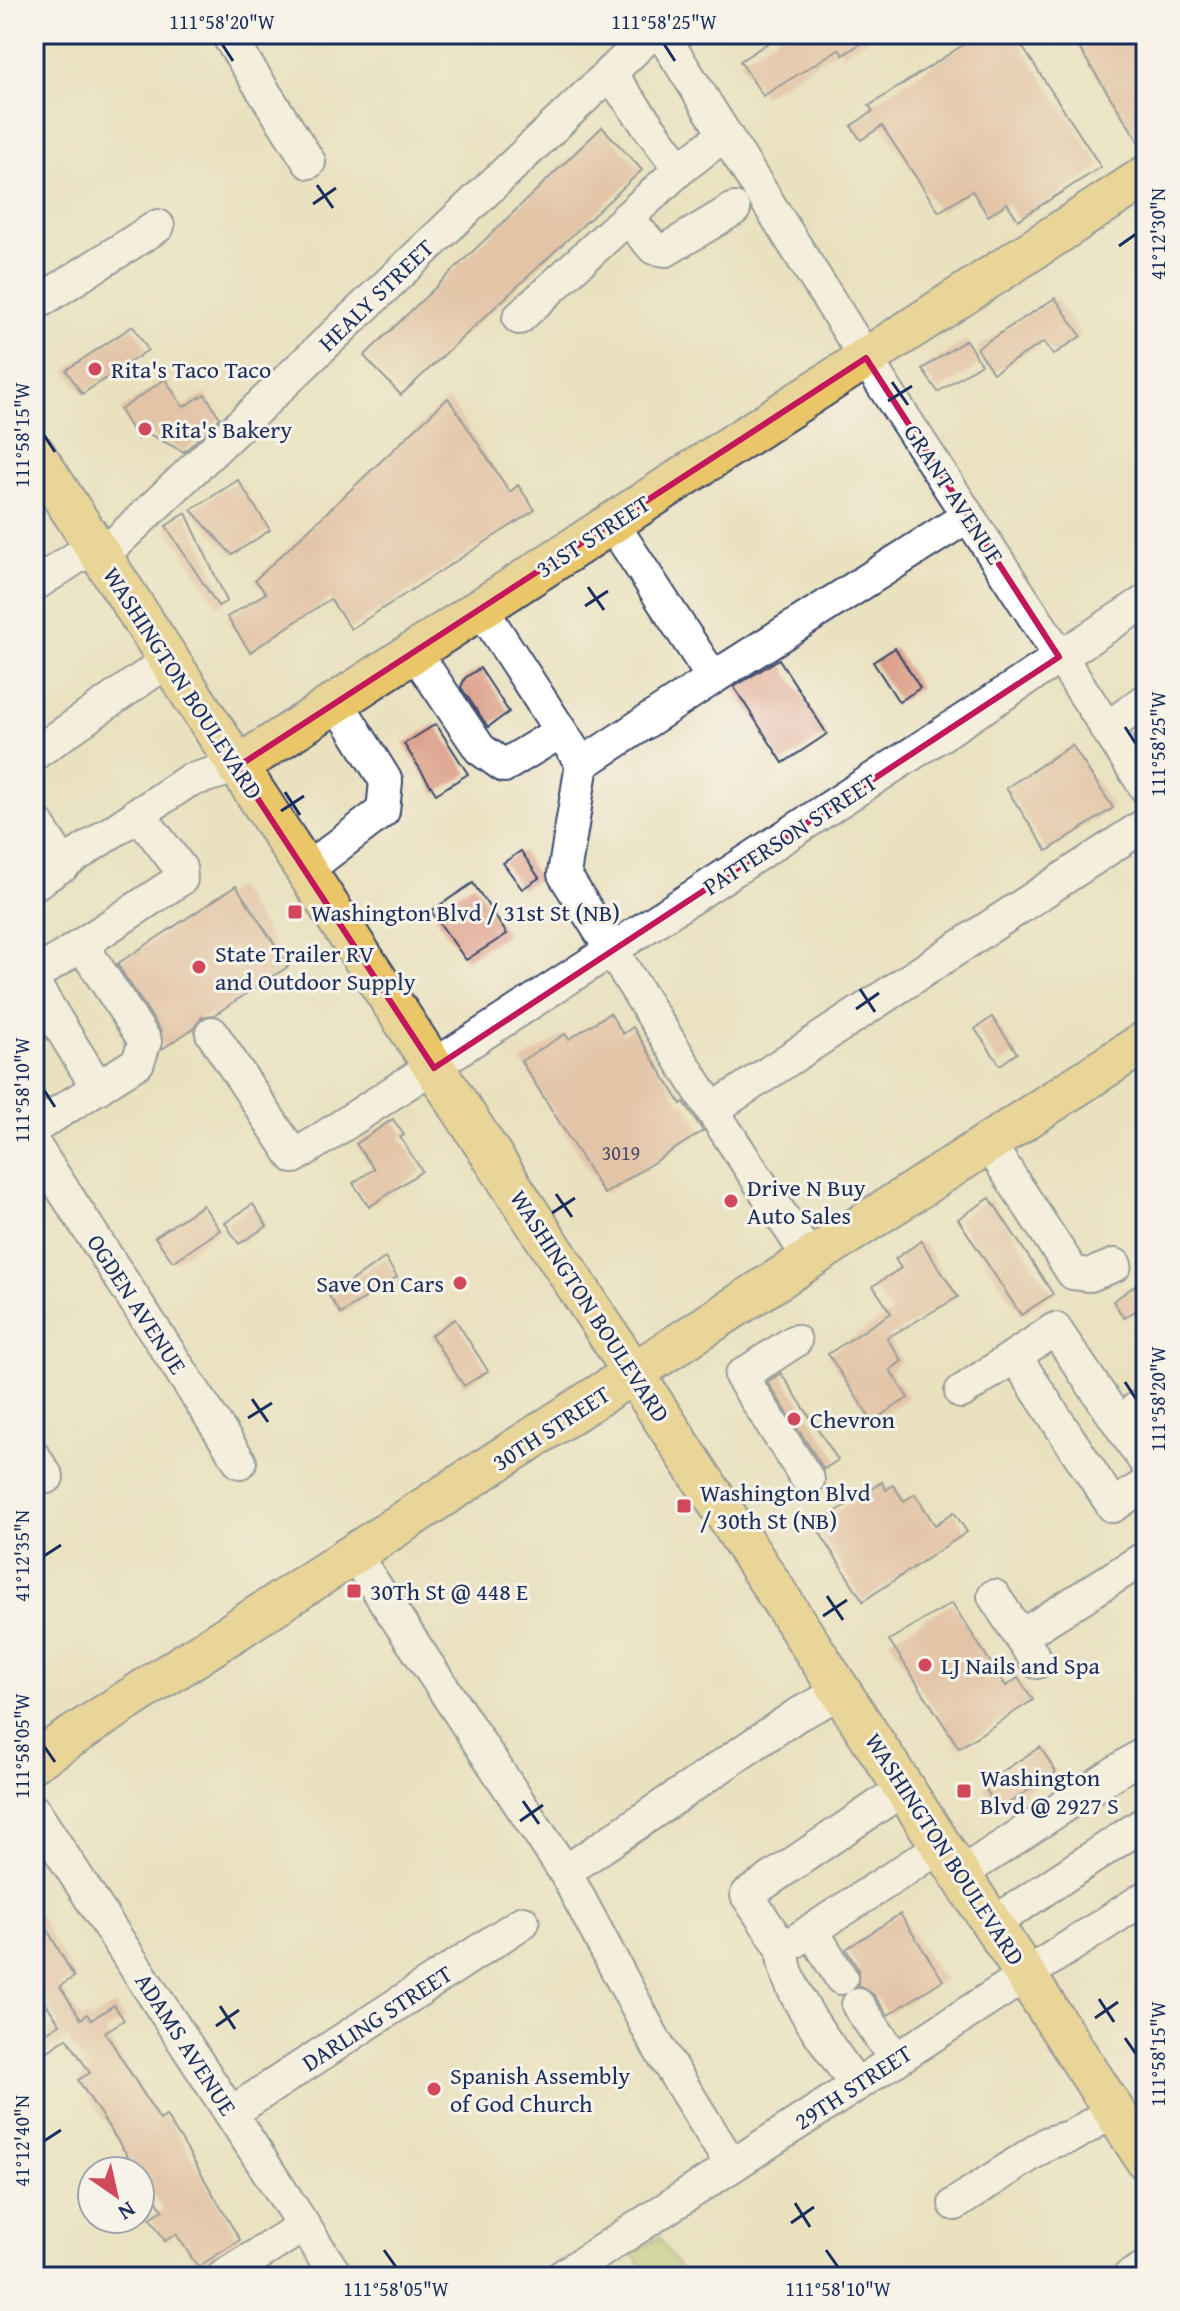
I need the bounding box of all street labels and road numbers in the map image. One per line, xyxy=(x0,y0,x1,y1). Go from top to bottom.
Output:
street label: HEALY STREET xyxy=(310,231,442,359)
street label: GRANT AVENUE xyxy=(895,417,1013,571)
street label: 31ST STREET xyxy=(529,486,657,586)
street label: WASHINGTON BOULEVARD xyxy=(94,560,272,806)
street label: PATTERSON STREET xyxy=(696,764,884,904)
street label: WASHINGTON BOULEVARD xyxy=(501,1183,679,1429)
street label: OGDEN AVENUE xyxy=(79,1227,195,1381)
street label: 30TH STREET xyxy=(485,1377,617,1479)
street label: WASHINGTON BOULEVARD xyxy=(856,1726,1034,1972)
street label: DARLING STREET xyxy=(295,1956,459,2080)
street label: ADAMS AVENUE xyxy=(127,1966,245,2122)
street label: 29TH STREET xyxy=(787,2036,919,2138)

